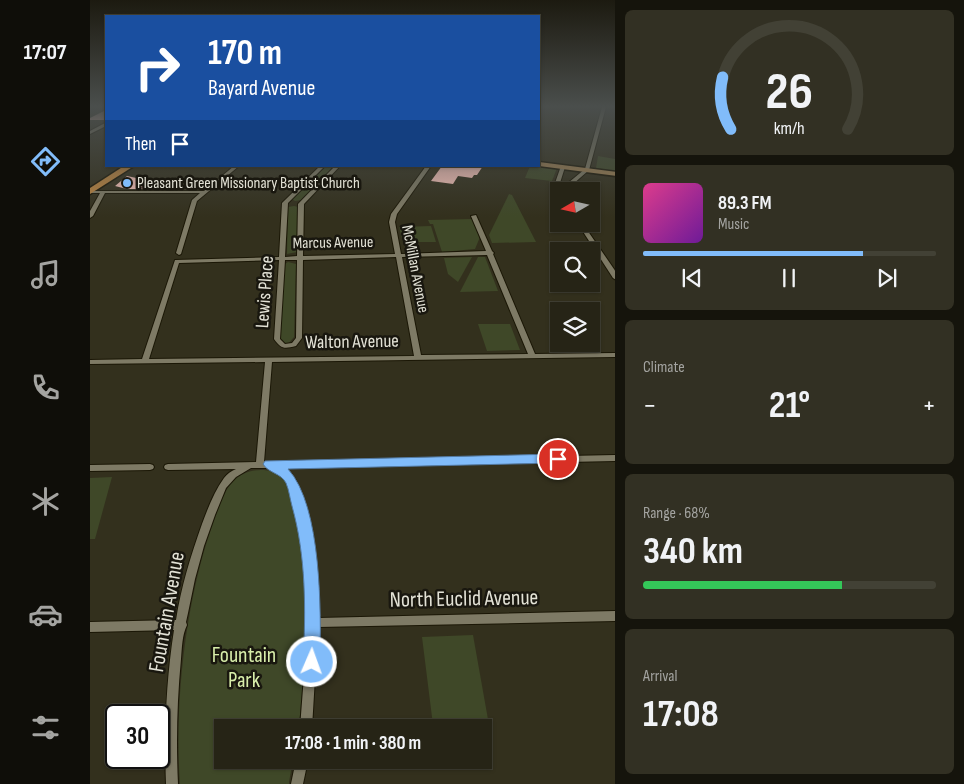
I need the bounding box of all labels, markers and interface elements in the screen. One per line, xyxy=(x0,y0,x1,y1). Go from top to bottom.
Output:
text: 170 m xyxy=(208,32,282,75)
icon: right xyxy=(125,35,190,100)
text: 17:07 xyxy=(24,39,66,66)
text: 26 xyxy=(766,61,813,124)
text: Bayard Avenue xyxy=(208,75,315,102)
text: km/h xyxy=(774,118,805,139)
icon: arrive xyxy=(166,130,194,158)
text: Then xyxy=(125,133,156,156)
icon: directions xyxy=(28,144,63,179)
place label: Pleasant Green Missionary Baptist Church xyxy=(137,174,360,193)
marker: Pleasant Green Missionary Baptist Church xyxy=(121,177,133,189)
north arrow xyxy=(550,182,600,232)
map controls xyxy=(550,182,600,352)
text: 89.3 FM xyxy=(718,192,771,215)
text: Music xyxy=(718,215,749,234)
street label: McMillan Avenue xyxy=(397,223,433,315)
street label: Marcus Avenue xyxy=(293,233,373,253)
button: search xyxy=(550,242,600,292)
street label: Lewis Place xyxy=(251,255,279,329)
icon: music xyxy=(28,257,63,292)
icon: previous xyxy=(678,264,706,292)
icon: pause xyxy=(775,264,803,292)
icon: next xyxy=(873,264,901,292)
button: layers xyxy=(550,302,600,352)
street label: Walton Avenue xyxy=(305,330,399,354)
text: Climate xyxy=(643,358,685,377)
icon: phone xyxy=(28,370,63,405)
text: 21° xyxy=(769,383,810,428)
text: − xyxy=(643,389,657,422)
text: + xyxy=(922,389,936,422)
pin xyxy=(537,438,579,480)
icon: arrive xyxy=(544,445,572,473)
icon: climate xyxy=(28,484,63,519)
text: Range · 68% xyxy=(643,504,710,523)
text: 340 km xyxy=(643,529,743,574)
street label: Fountain Avenue xyxy=(143,550,191,674)
street label: North Euclid Avenue xyxy=(389,584,539,614)
icon: car xyxy=(28,597,63,632)
position arrow xyxy=(285,635,337,687)
park label: Fountain Park xyxy=(212,642,276,694)
text: Arrival xyxy=(643,667,677,686)
text: 17:08 xyxy=(643,692,719,737)
speed limit sign: 30 xyxy=(105,704,170,769)
icon: filters xyxy=(28,710,63,745)
text: 17:08 · 1 min · 380 m xyxy=(285,732,421,755)

